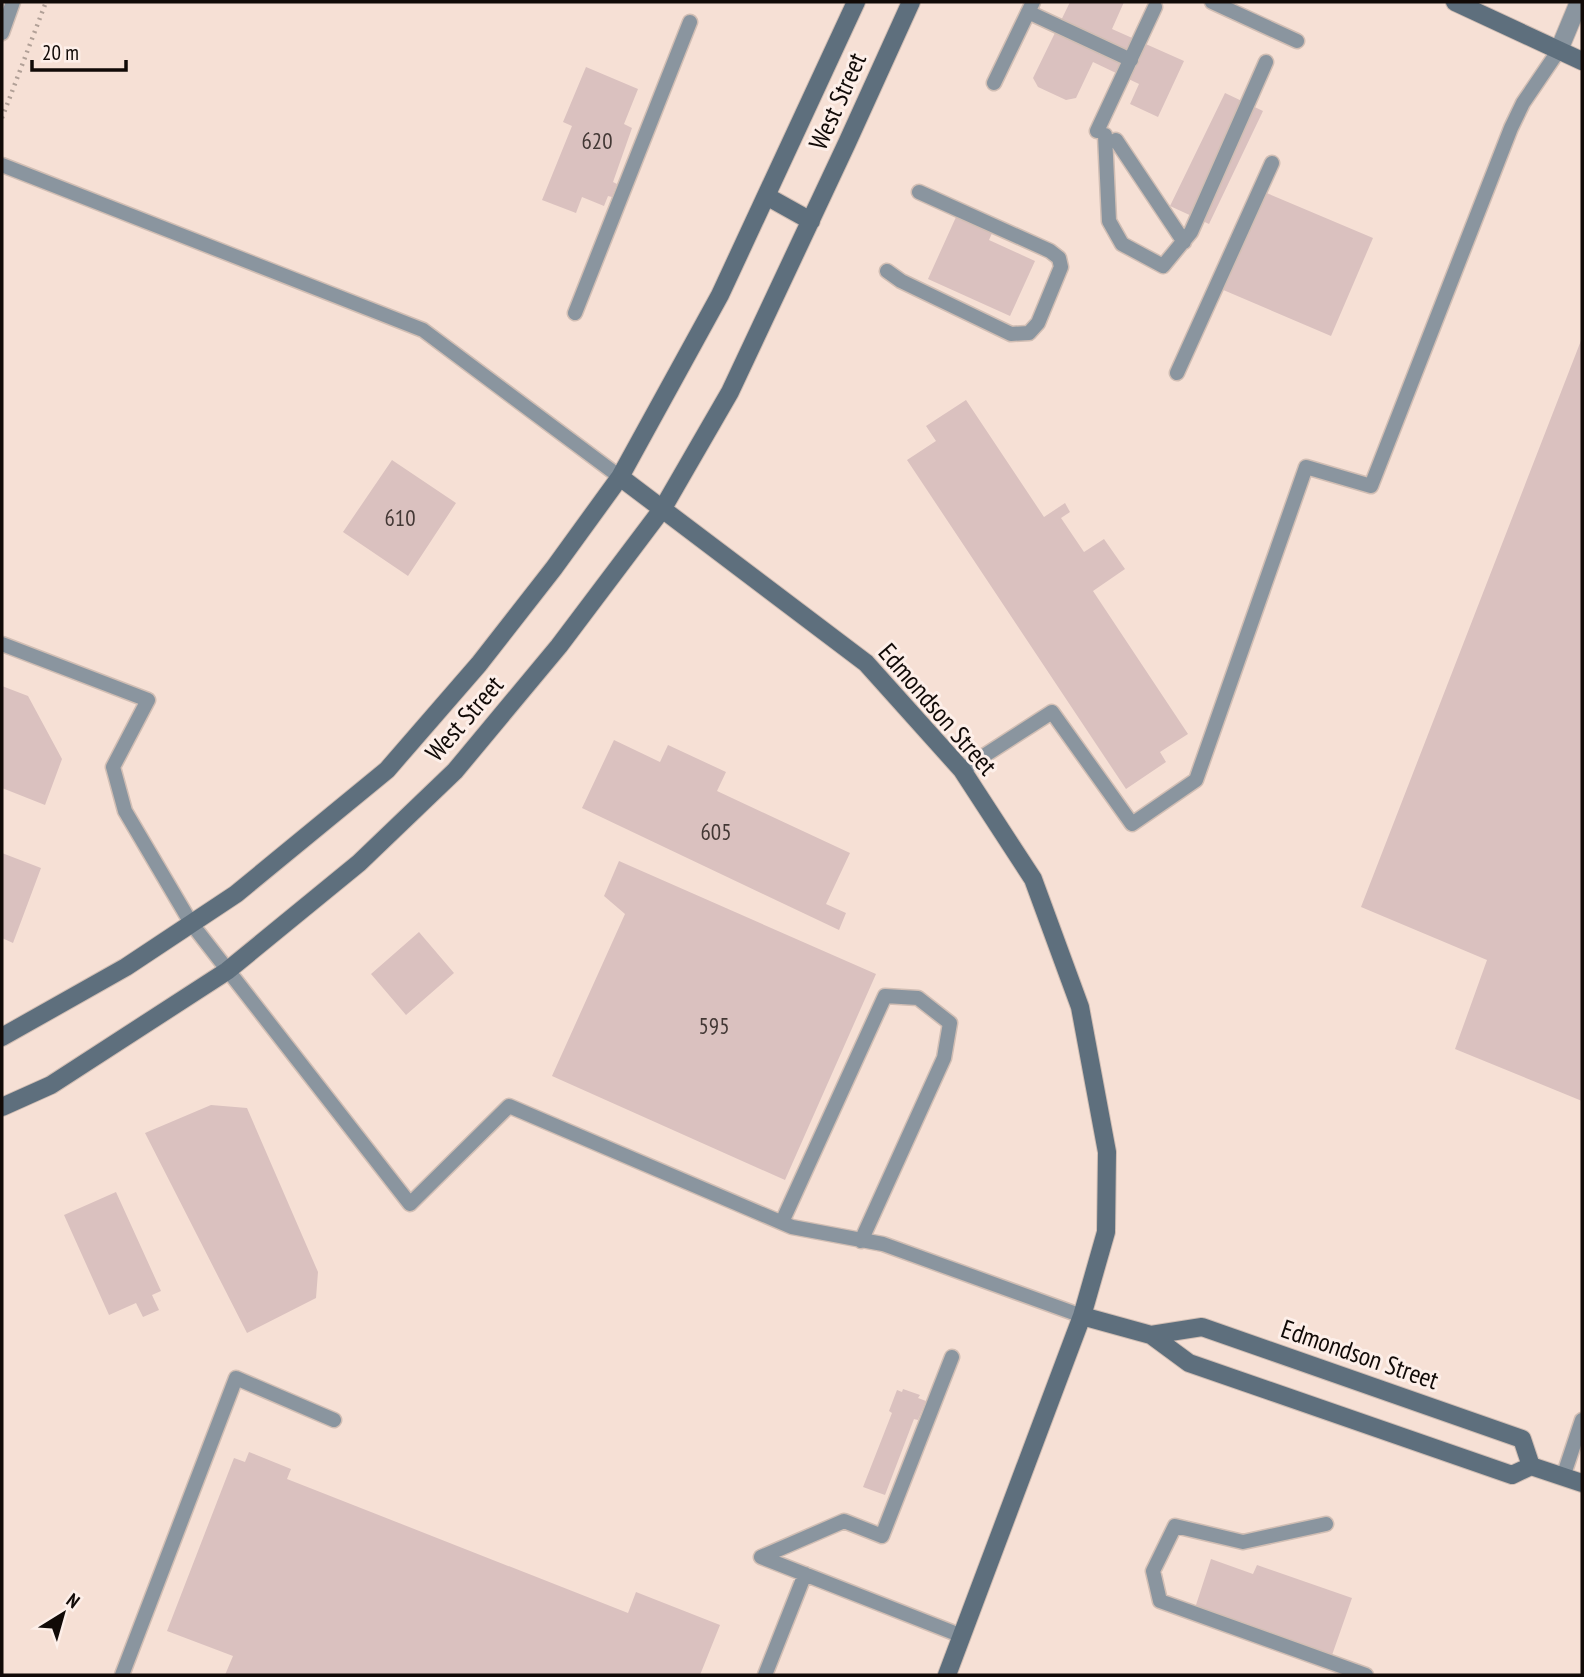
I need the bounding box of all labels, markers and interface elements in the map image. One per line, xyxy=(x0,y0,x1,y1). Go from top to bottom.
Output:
scale bar xyxy=(32,28,126,72)
text: 20 m xyxy=(42,39,79,66)
street label: West Street xyxy=(801,47,873,155)
house number: 620 xyxy=(581,126,613,155)
house number: 610 xyxy=(384,503,416,532)
street label: Edmondson Street xyxy=(872,636,1004,782)
street label: West Street xyxy=(418,668,510,768)
house number: 605 xyxy=(700,817,732,846)
house number: 595 xyxy=(698,1011,730,1040)
street label: Edmondson Street xyxy=(1277,1312,1443,1396)
north arrow xyxy=(28,1579,98,1649)
text: N xyxy=(62,1588,85,1613)

